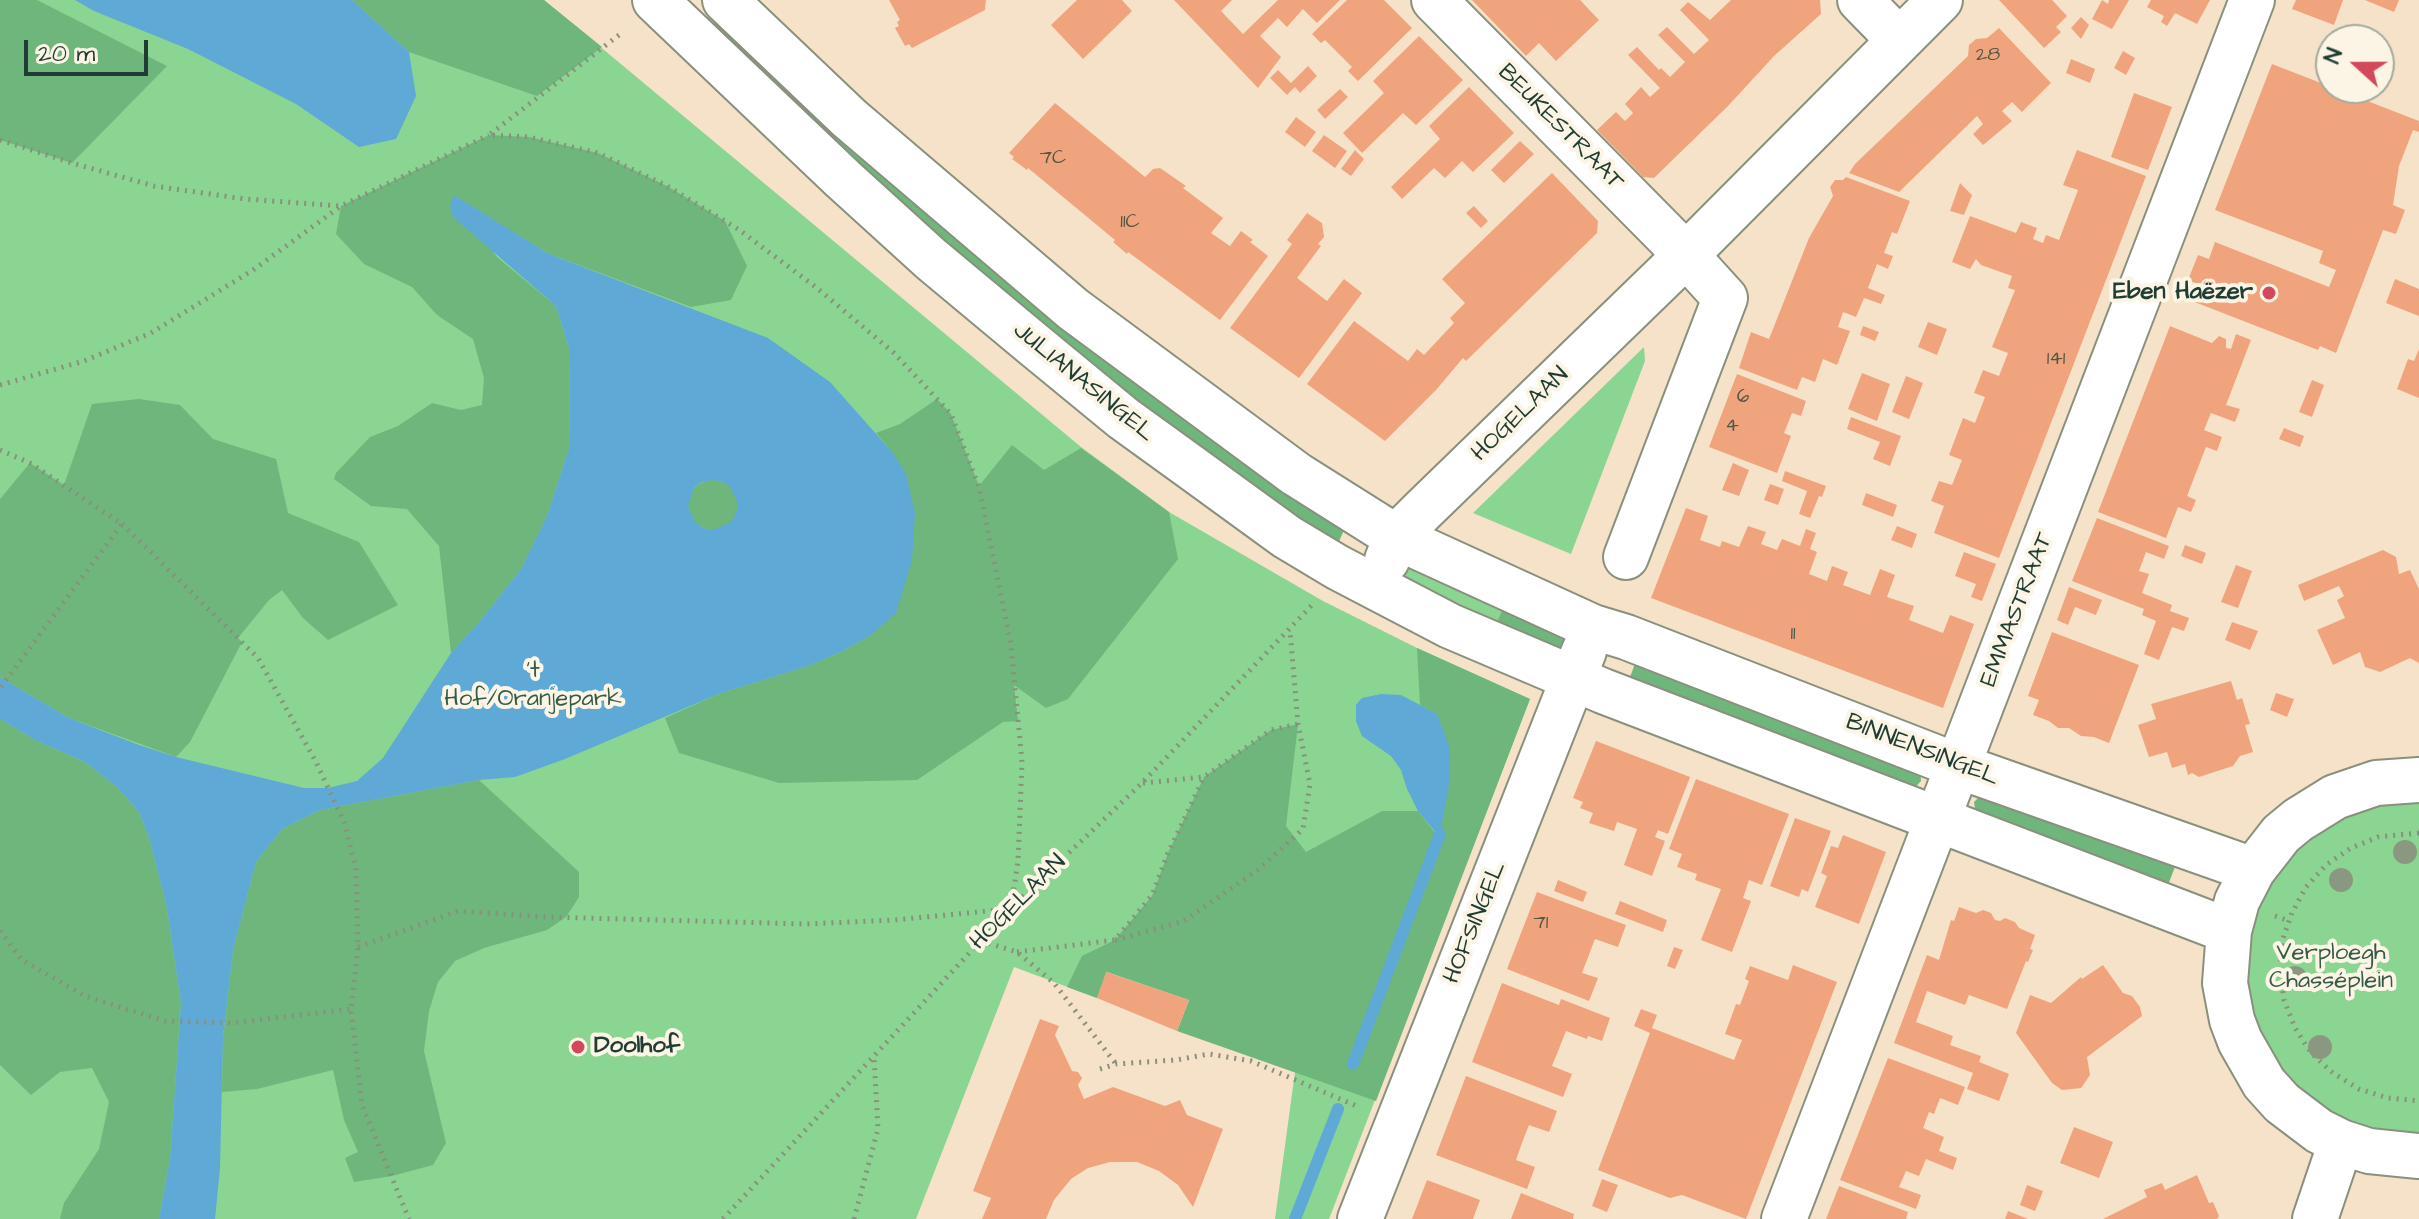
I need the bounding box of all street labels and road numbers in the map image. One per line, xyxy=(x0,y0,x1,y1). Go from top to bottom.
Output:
street label: BEUKESTRAAT xyxy=(1491,59,1629,197)
street label: JULIANASINGEL xyxy=(1006,317,1160,449)
street label: HOGELAAN xyxy=(1466,362,1576,468)
street label: EMMASTRAAT xyxy=(1975,529,2061,691)
street label: BINNENSINGEL xyxy=(1841,709,2003,793)
street label: HOGELAAN xyxy=(965,849,1073,957)
street label: HOFSINGEL xyxy=(1439,858,1513,988)

